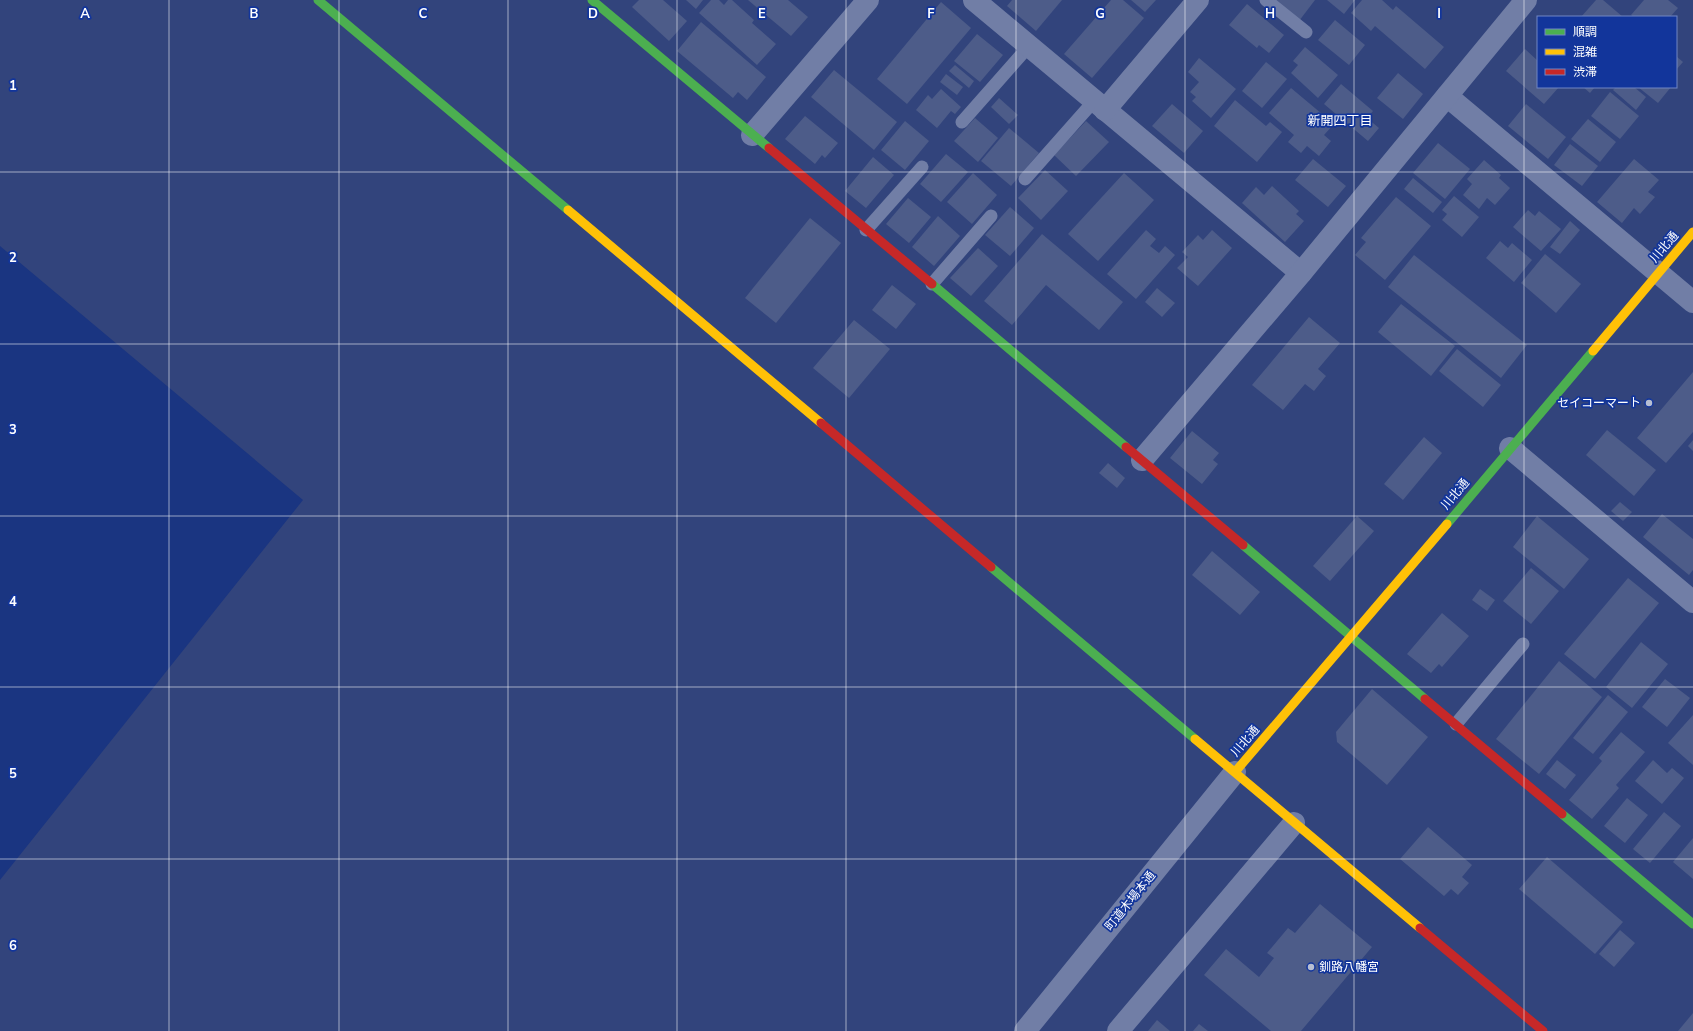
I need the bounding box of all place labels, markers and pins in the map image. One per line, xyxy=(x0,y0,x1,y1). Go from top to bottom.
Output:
place label: セイコーマート xyxy=(1557,395,1641,411)
marker: セイコーマート xyxy=(1644,398,1654,408)
place label: 釧路八幡宮 xyxy=(1319,959,1379,975)
marker: 釧路八幡宮 xyxy=(1306,962,1316,972)

